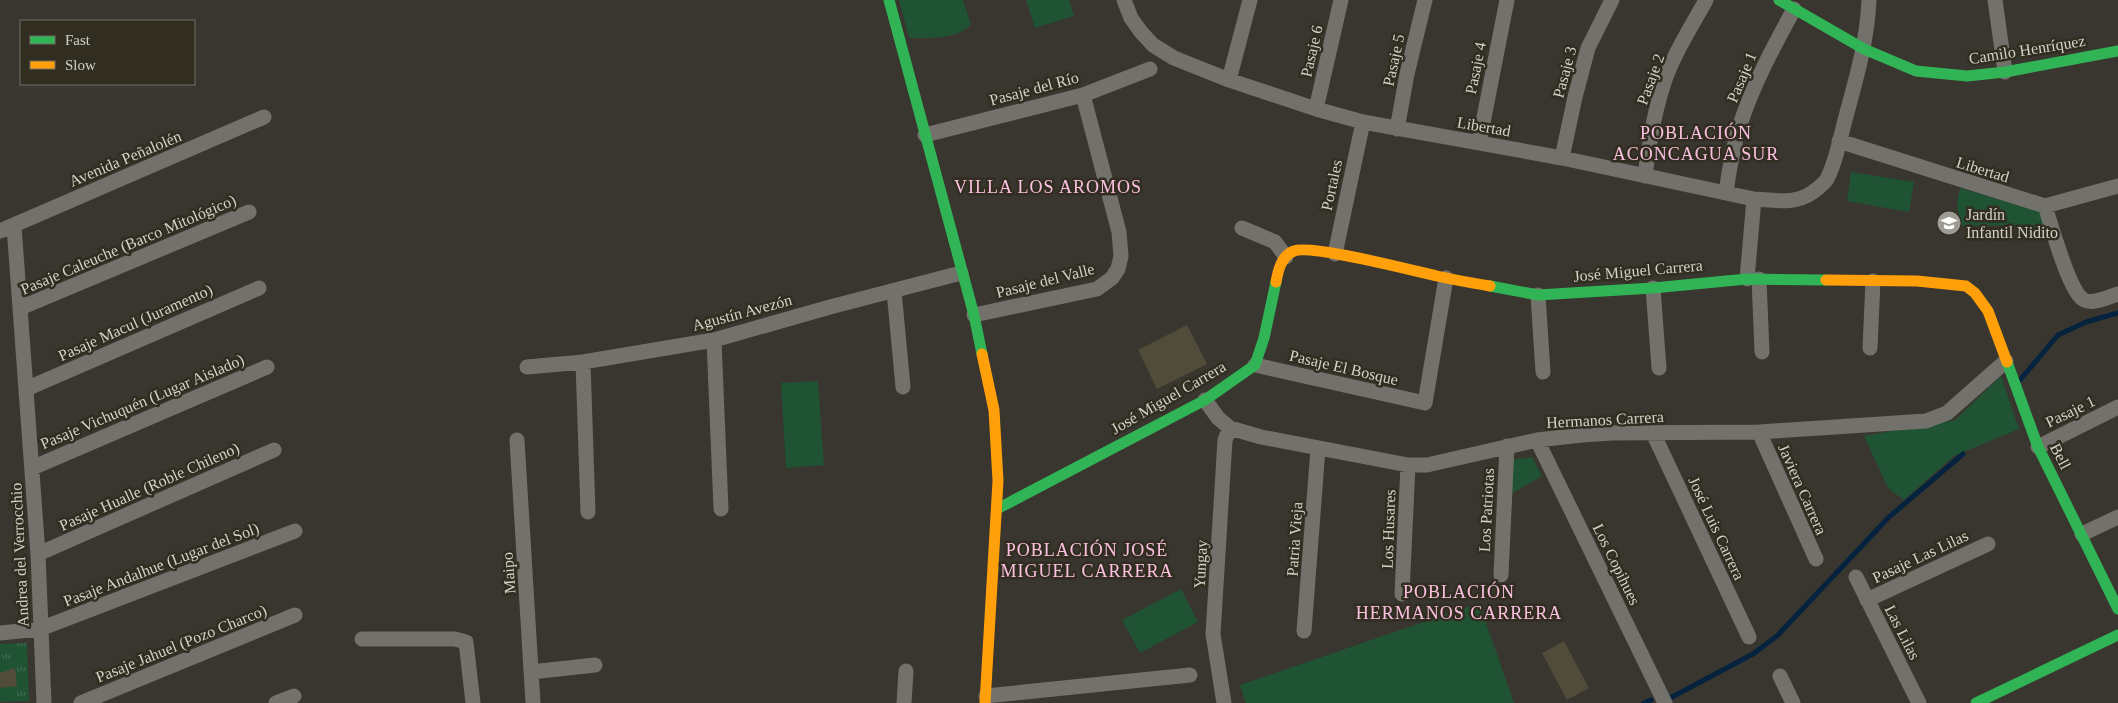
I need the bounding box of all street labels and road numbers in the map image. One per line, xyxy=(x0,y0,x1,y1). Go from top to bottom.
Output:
street label: Pasaje 6 xyxy=(1297,23,1327,79)
street label: Pasaje 5 xyxy=(1380,32,1408,88)
street label: Camilo Henríquez xyxy=(1968,32,2087,68)
street label: Pasaje 4 xyxy=(1462,41,1490,96)
street label: Pasaje 3 xyxy=(1549,44,1581,100)
street label: Pasaje 1 xyxy=(1723,50,1761,105)
street label: Pasaje 2 xyxy=(1633,51,1668,107)
street label: Pasaje del Río xyxy=(988,68,1081,110)
street label: Libertad xyxy=(1456,113,1512,140)
street label: Avenida Peñalolén xyxy=(67,127,184,190)
street label: Libertad xyxy=(1954,153,2011,186)
street label: Portales xyxy=(1318,158,1345,212)
street label: Pasaje Caleuche (Barco Mitológico) xyxy=(18,191,239,299)
street label: José Miguel Carrera xyxy=(1573,256,1703,286)
street label: Pasaje del Valle xyxy=(994,260,1096,302)
street label: Pasaje Macul (Juramento) xyxy=(55,281,215,365)
street label: Agustín Avezón xyxy=(690,291,794,335)
street label: Pasaje El Bosque xyxy=(1288,347,1400,389)
street label: Pasaje Vichuquén (Lugar Aislado) xyxy=(38,351,247,453)
street label: José Miguel Carrera xyxy=(1108,358,1229,438)
street label: Pasaje 1 xyxy=(2043,392,2098,432)
street label: Hermanos Carrera xyxy=(1546,408,1664,431)
street label: Pasaje Hualle (Roble Chileno) xyxy=(57,439,242,535)
street label: Bell xyxy=(2047,440,2074,472)
street label: Javiera Carrera xyxy=(1775,441,1830,537)
street label: Los Patriotas xyxy=(1476,468,1497,552)
street label: José Luis Carrera xyxy=(1685,474,1748,583)
street label: Andrea del Verrocchio xyxy=(7,482,32,628)
street label: Los Husares xyxy=(1379,489,1398,569)
street label: Patria Vieja xyxy=(1283,501,1307,577)
street label: Pasaje Andalhue (Lugar del Sol) xyxy=(61,519,262,611)
street label: Los Copihues xyxy=(1589,521,1644,608)
street label: Pasaje Las Lilas xyxy=(1870,527,1971,587)
street label: Yungay xyxy=(1191,539,1211,589)
street label: Maipo xyxy=(499,551,519,594)
street label: Pasaje Jahuel (Pozo Charco) xyxy=(93,601,269,686)
street label: Las Lilas xyxy=(1882,602,1924,662)

